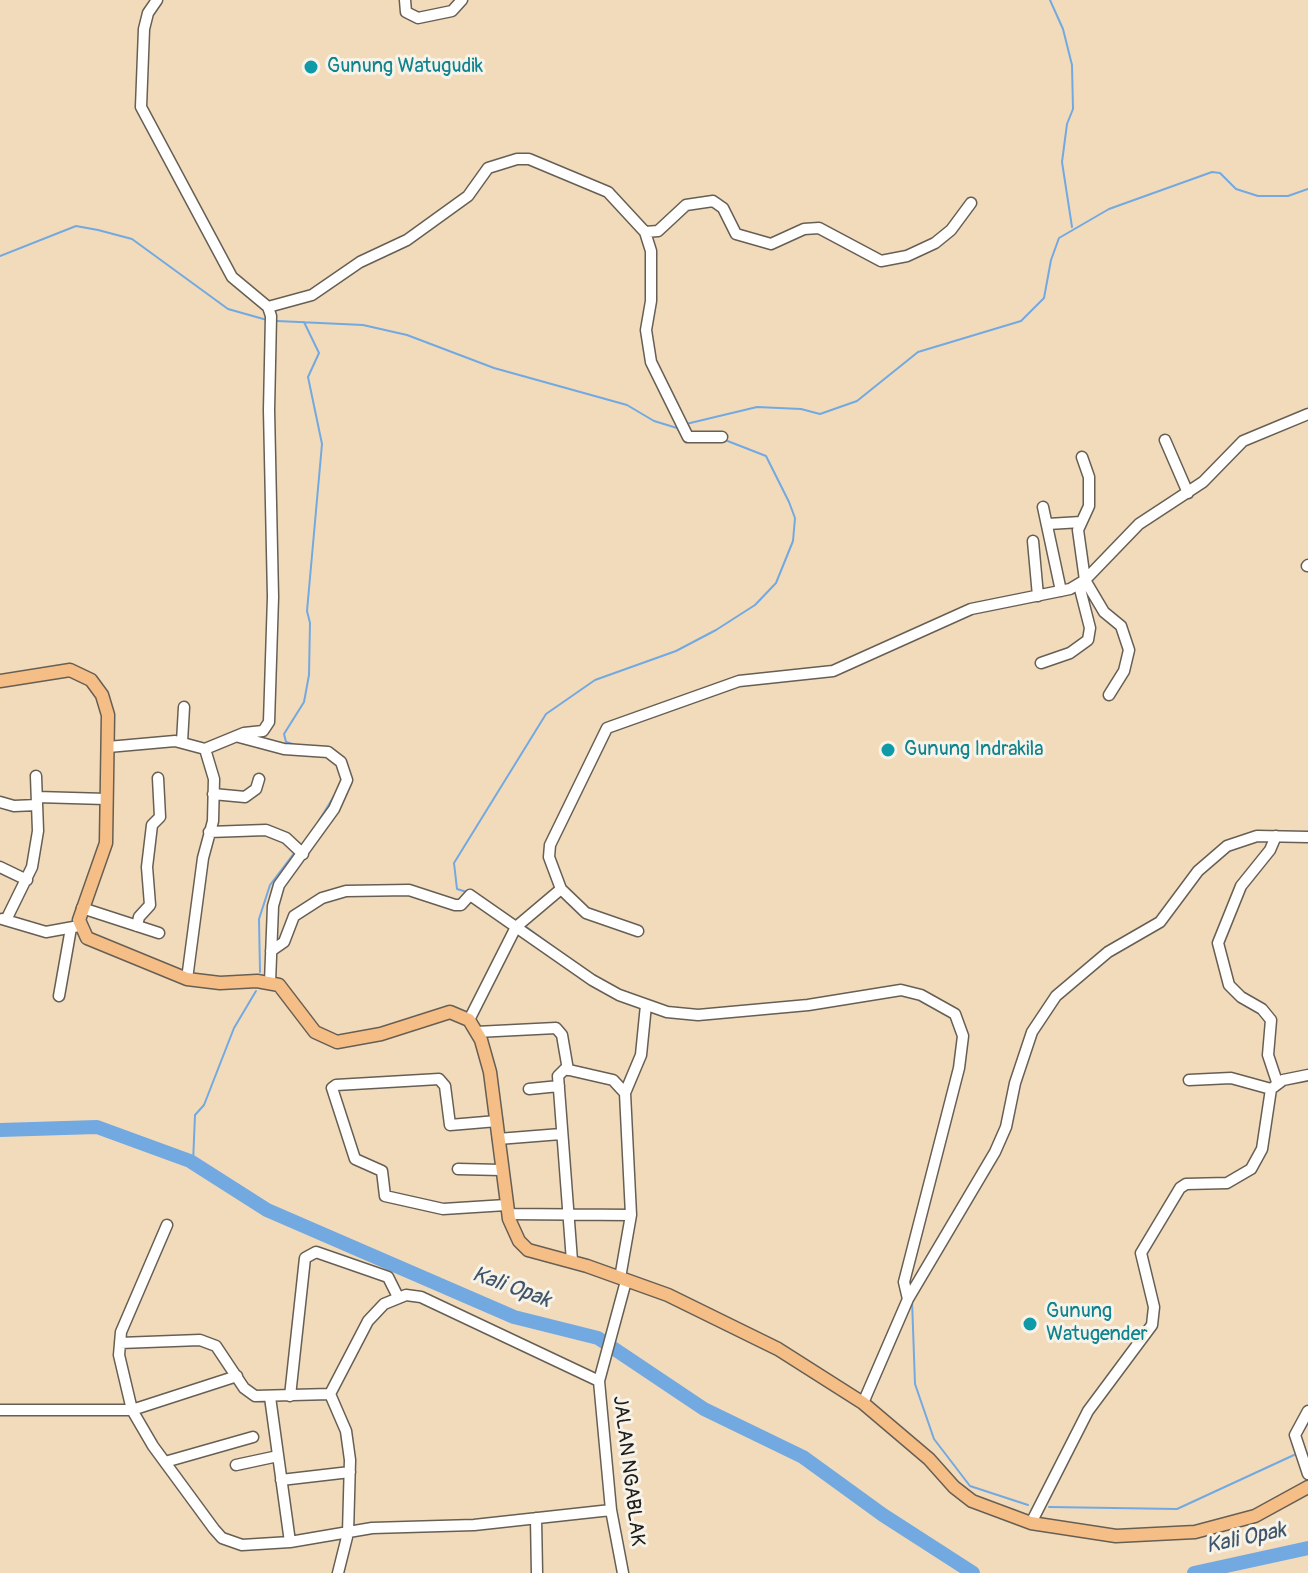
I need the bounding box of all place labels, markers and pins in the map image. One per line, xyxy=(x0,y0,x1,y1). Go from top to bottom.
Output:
place label: Gunung Watugudik xyxy=(327,55,483,79)
marker: Gunung Watugudik xyxy=(302,58,320,76)
place label: Gunung Indrakila xyxy=(904,738,1044,762)
marker: Gunung Indrakila xyxy=(879,741,897,759)
place label: Gunung Watugender xyxy=(1046,1300,1148,1347)
marker: Gunung Watugender xyxy=(1021,1315,1039,1333)

